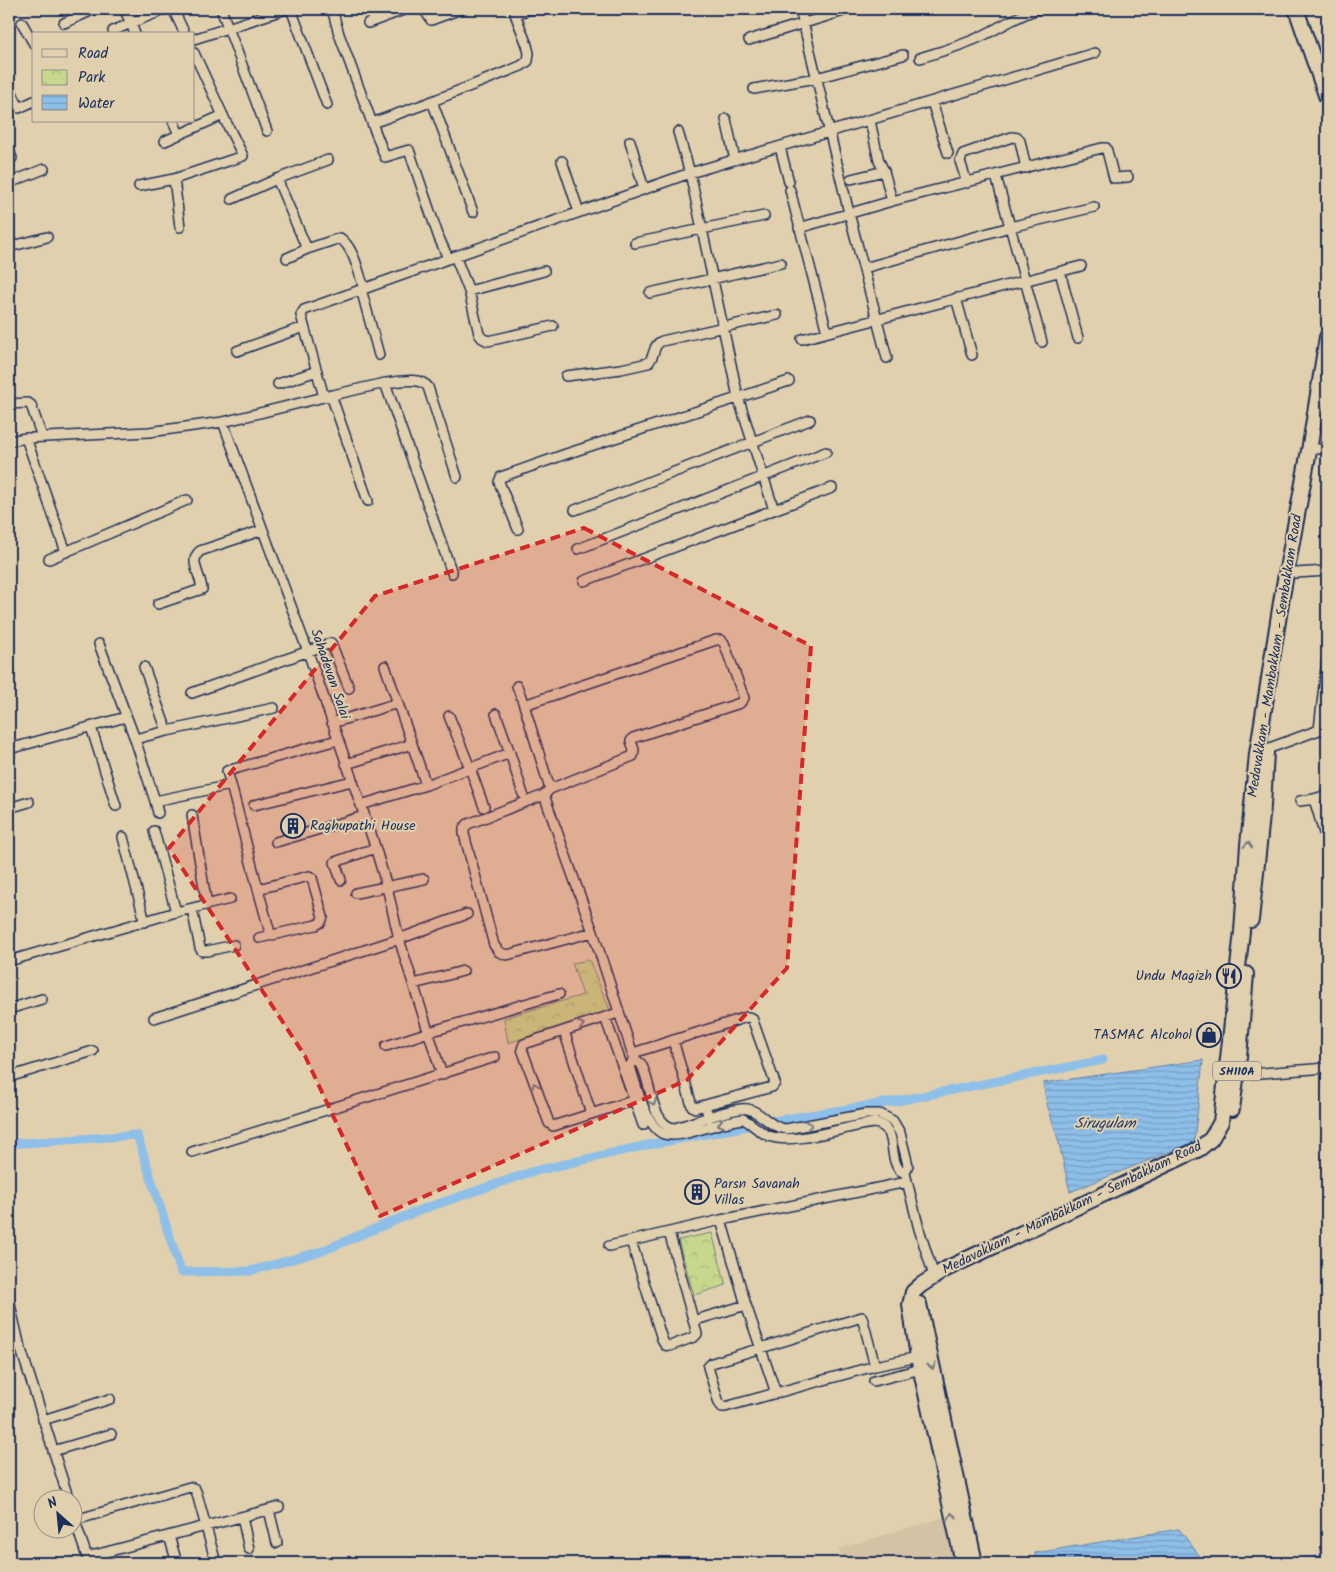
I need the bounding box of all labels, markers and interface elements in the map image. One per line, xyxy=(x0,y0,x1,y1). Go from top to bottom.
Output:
legend xyxy=(32,32,195,122)
text: Road xyxy=(78,42,109,66)
text: Park xyxy=(78,66,106,90)
text: Water xyxy=(78,92,115,116)
street label: Medavakkam - Mambakkam - Sembakkam Road xyxy=(1242,512,1308,799)
street label: Sahadevan Salai xyxy=(304,626,356,723)
building icon: Raghupathi House xyxy=(280,813,306,839)
place label: Raghupathi House xyxy=(310,815,416,837)
one-way arrow xyxy=(1242,841,1253,849)
restaurant icon: Undu Magizh xyxy=(1216,963,1242,989)
place label: Undu Magizh xyxy=(1136,965,1212,987)
one-way arrow xyxy=(577,1021,585,1031)
shop icon: TASMAC Alcohol xyxy=(1196,1022,1222,1048)
place label: TASMAC Alcohol xyxy=(1093,1024,1193,1046)
road number: SH110A xyxy=(1213,1062,1261,1080)
one-way arrow xyxy=(531,1082,541,1091)
one-way arrow xyxy=(647,1098,657,1106)
water label: Sirugulam xyxy=(1075,1112,1136,1136)
one-way arrow xyxy=(717,1118,725,1129)
one-way arrow xyxy=(805,1120,814,1131)
street label: Medavakkam - Mambakkam - Sembakkam Road xyxy=(938,1135,1206,1281)
place label: Parsn Savanah Villas xyxy=(714,1173,800,1211)
building icon: Parsn Savanah Villas xyxy=(684,1179,710,1205)
one-way arrow xyxy=(926,1361,937,1370)
north arrow xyxy=(32,1490,82,1540)
text: N xyxy=(44,1491,62,1515)
one-way arrow xyxy=(948,1511,958,1520)

